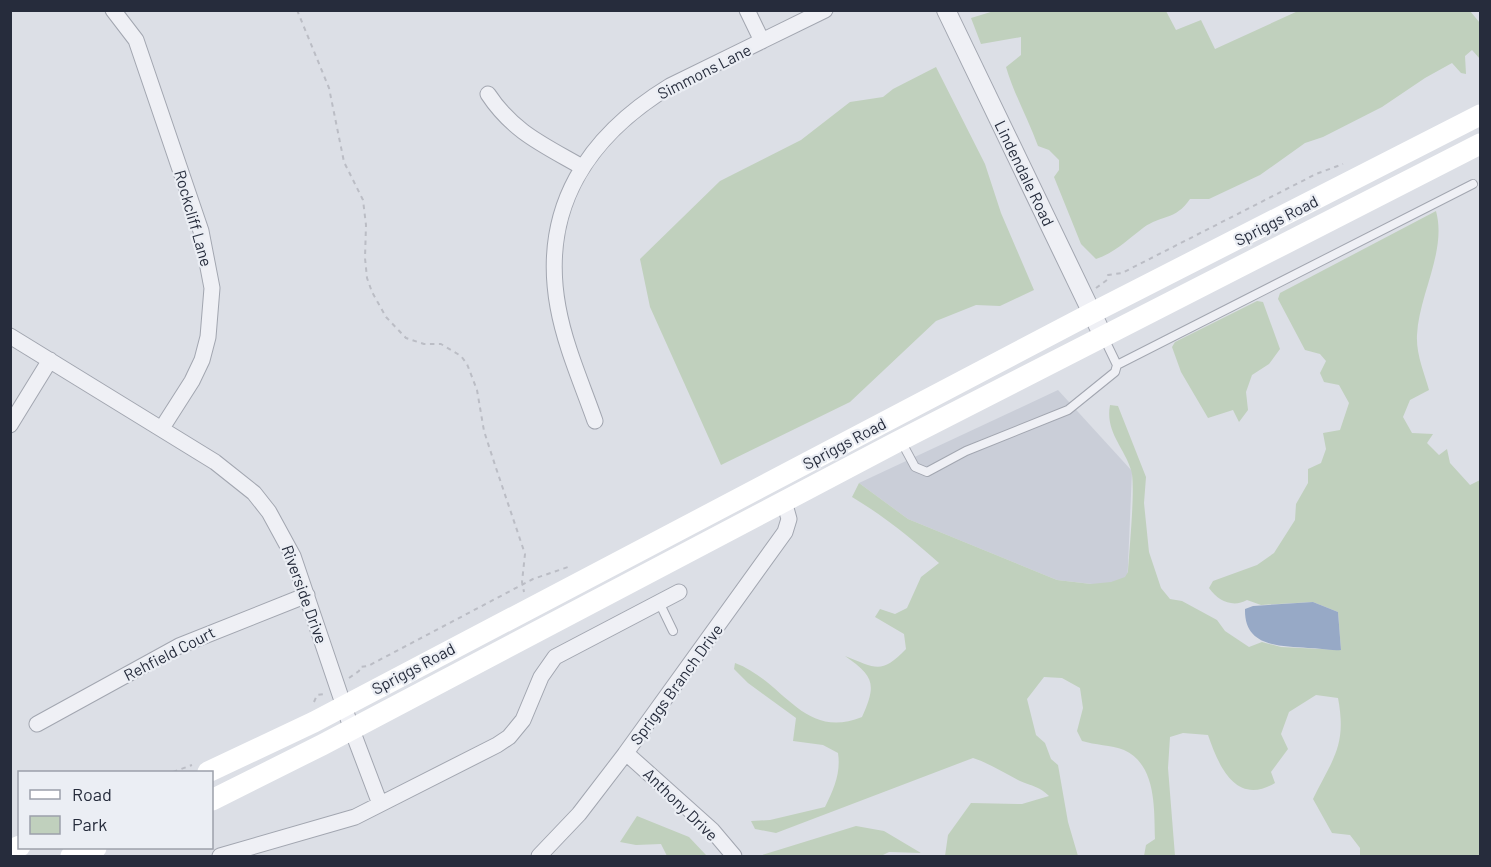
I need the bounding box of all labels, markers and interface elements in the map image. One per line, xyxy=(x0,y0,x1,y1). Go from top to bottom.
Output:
street label: Simmons Lane xyxy=(654,39,754,103)
street label: Lindendale Road xyxy=(991,117,1059,229)
street label: Rockcliff Lane xyxy=(171,168,217,268)
street label: Spriggs Road xyxy=(1231,191,1321,249)
street label: Spriggs Road xyxy=(799,413,889,473)
street label: Riverside Drive xyxy=(278,542,332,646)
street label: Spriggs Branch Drive xyxy=(626,620,726,748)
street label: Rehfield Court xyxy=(120,622,218,684)
street label: Spriggs Road xyxy=(368,638,458,698)
street label: Anthony Drive xyxy=(640,764,722,844)
legend xyxy=(18,771,213,849)
text: Road xyxy=(72,783,112,805)
text: Park xyxy=(72,813,107,835)

